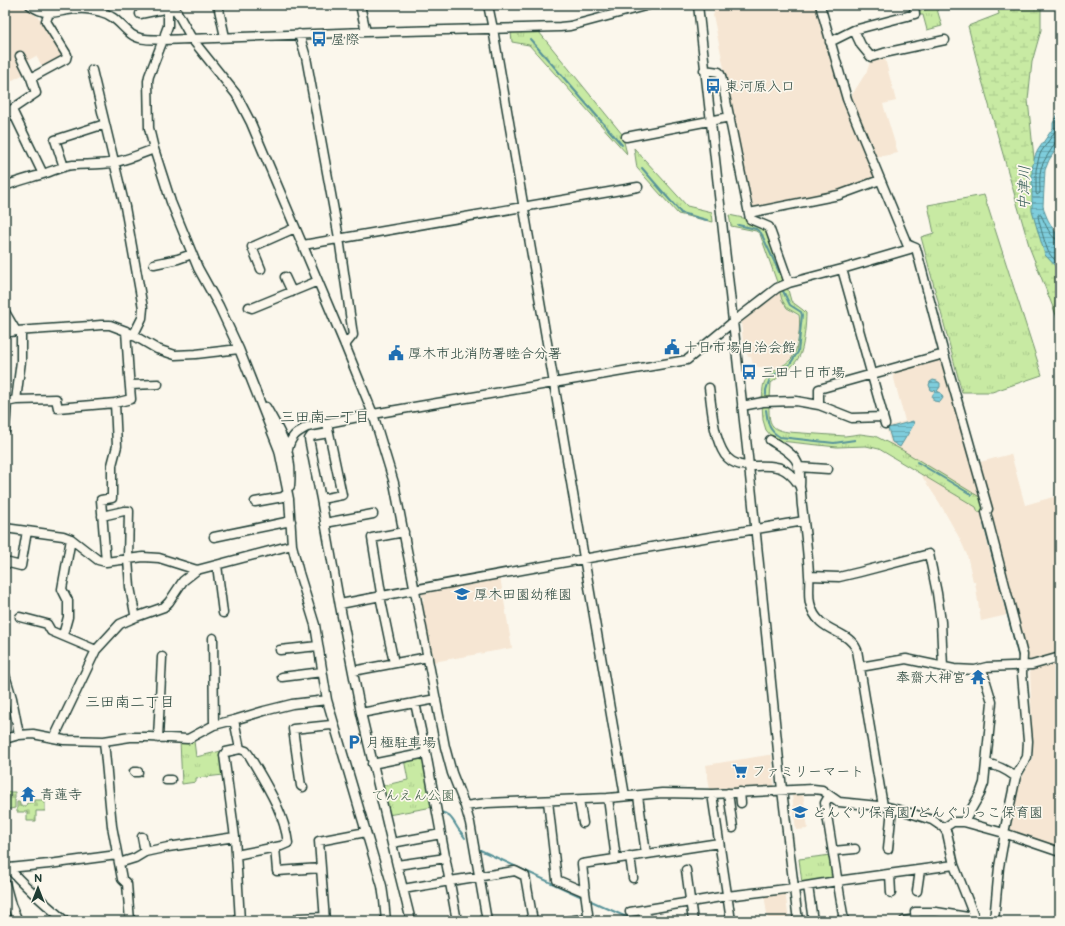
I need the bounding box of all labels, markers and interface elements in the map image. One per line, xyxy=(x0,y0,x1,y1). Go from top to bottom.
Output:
bus stop icon: 屋際 xyxy=(310,30,328,48)
place label: 屋際 xyxy=(331,31,359,48)
bus stop icon: 東河原入口 xyxy=(704,77,722,95)
place label: 東河原入口 xyxy=(725,78,795,95)
water label: 中津川 xyxy=(1015,165,1034,211)
public building icon: 十日市場自治会館 xyxy=(663,338,681,356)
place label: 十日市場自治会館 xyxy=(684,339,796,356)
public building icon: 厚木市北消防署睦合分署 xyxy=(387,344,405,362)
place label: 厚木市北消防署睦合分署 xyxy=(408,345,562,362)
bus stop icon: 三田十日市場 xyxy=(740,363,758,381)
place label: 三田十日市場 xyxy=(761,364,845,381)
district label: 三田南一丁目 xyxy=(280,408,370,427)
school or university icon: 厚木田園幼稚園 xyxy=(453,585,471,603)
place label: 厚木田園幼稚園 xyxy=(474,586,572,603)
temple icon: 奉齋大神宮 xyxy=(969,668,987,686)
place label: 奉齋大神宮 xyxy=(896,669,966,686)
district label: 三田南二丁目 xyxy=(85,693,175,712)
parking icon: 月極駐車場 xyxy=(345,733,363,751)
place label: 月極駐車場 xyxy=(366,734,436,751)
supermarket icon: ファミリーマート xyxy=(731,762,749,780)
place label: ファミリーマート xyxy=(752,763,864,780)
temple icon: 青蓮寺 xyxy=(19,785,37,803)
place label: 青蓮寺 xyxy=(40,786,82,803)
park label: でんえん公園 xyxy=(371,787,455,804)
school or university icon: どんぐり保育園/どんぐりっこ保育園 xyxy=(791,803,809,821)
place label: どんぐり保育園/どんぐりっこ保育園 xyxy=(812,804,1043,821)
north arrow xyxy=(18,868,58,908)
text: N xyxy=(34,872,42,885)

